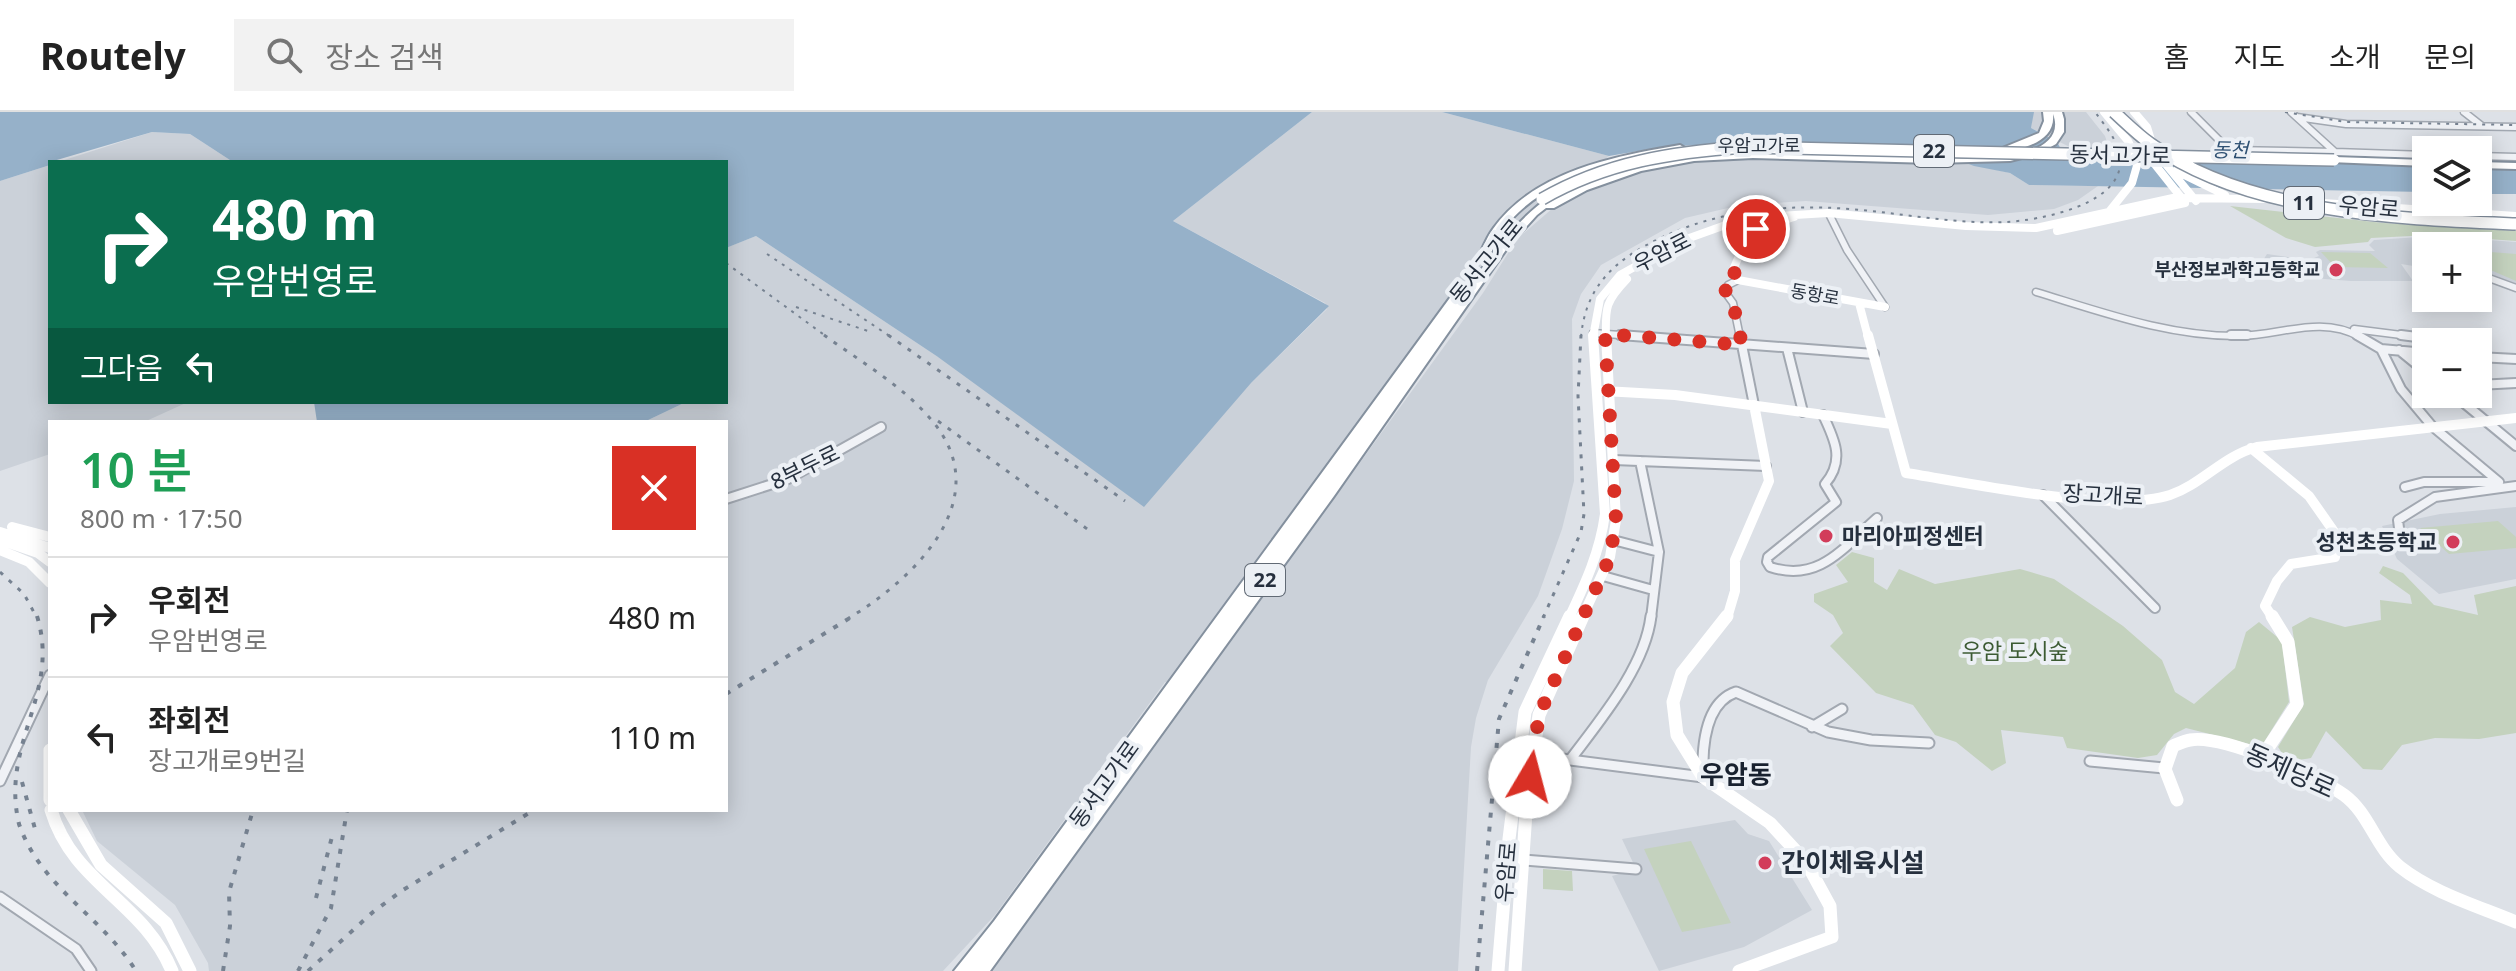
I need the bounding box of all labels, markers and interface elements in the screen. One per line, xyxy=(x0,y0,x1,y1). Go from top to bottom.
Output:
search box xyxy=(234,19,794,91)
text: Routely xyxy=(40,29,186,81)
icon: search xyxy=(262,33,306,77)
text: 장소 검색 xyxy=(326,36,444,77)
text: 홈 xyxy=(2164,37,2189,75)
text: 지도 xyxy=(2233,37,2285,75)
text: 소개 xyxy=(2329,37,2380,75)
text: 문의 xyxy=(2424,37,2476,75)
street label: 우암고가로 xyxy=(1718,133,1800,157)
road number: 22 xyxy=(1914,135,1954,167)
water label: 동천 xyxy=(2211,136,2251,163)
map controls xyxy=(2412,136,2492,408)
button: layers xyxy=(2412,136,2492,216)
street label: 동서고가로 xyxy=(2069,138,2171,170)
text: 480 m xyxy=(212,180,377,256)
road number: 11 xyxy=(2284,187,2324,219)
street label: 우암로 xyxy=(2338,188,2401,224)
icon: right xyxy=(80,192,184,296)
pin xyxy=(1722,195,1790,263)
icon: arrive xyxy=(1734,207,1778,251)
street label: 동서고가로 xyxy=(1442,212,1529,309)
street label: 우암로 xyxy=(1628,224,1695,278)
button: + xyxy=(2412,232,2492,312)
text: 우암번영로 xyxy=(212,256,378,305)
place label: 부산정보과학고등학교 xyxy=(2154,257,2320,281)
marker: 부산정보과학고등학교 xyxy=(2327,261,2345,279)
street label: 동항로 xyxy=(1789,278,1842,310)
button: − xyxy=(2412,328,2492,408)
icon: left xyxy=(179,344,223,388)
text: 그다음 xyxy=(80,347,163,388)
text: 10 분 xyxy=(80,437,192,502)
street label: 8부두로 xyxy=(765,437,844,496)
button: close xyxy=(612,446,696,530)
street label: 장고개로 xyxy=(2062,477,2144,511)
text: 800 m · 17:50 xyxy=(80,500,243,536)
place label: 마리아피정센터 xyxy=(1842,520,1984,550)
place label: 성천초등학교 xyxy=(2316,526,2437,556)
marker: 마리아피정센터 xyxy=(1817,527,1835,545)
marker: 성천초등학교 xyxy=(2444,533,2462,551)
road number: 22 xyxy=(1245,564,1285,596)
text: 우회전 xyxy=(148,579,231,620)
icon: right xyxy=(80,595,124,639)
text: 480 m xyxy=(609,597,696,638)
text: 우암번영로 xyxy=(148,622,268,658)
park label: 우암 도시숲 xyxy=(1962,635,2068,665)
text: 좌회전 xyxy=(148,699,231,740)
icon: left xyxy=(80,715,124,759)
text: 110 m xyxy=(609,717,696,758)
street label: 동서고가로 xyxy=(1061,734,1145,833)
street label: 동제당로 xyxy=(2239,734,2341,806)
position arrow xyxy=(1488,735,1572,819)
text: 장고개로9번길 xyxy=(148,742,306,778)
district label: 우암동 xyxy=(1700,756,1772,792)
street label: 우암로 xyxy=(1487,840,1523,903)
place label: 간이체육시설 xyxy=(1781,844,1925,880)
marker: 간이체육시설 xyxy=(1756,854,1774,872)

